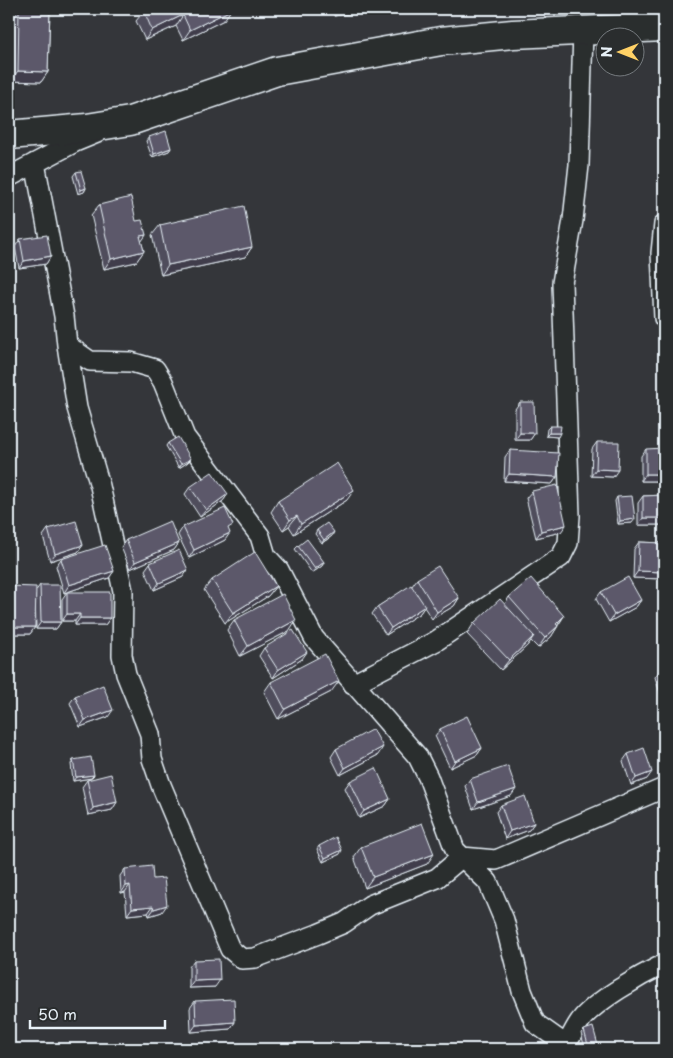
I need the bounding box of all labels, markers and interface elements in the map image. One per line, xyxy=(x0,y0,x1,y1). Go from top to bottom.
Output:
north arrow xyxy=(596,28,646,78)
text: N xyxy=(596,46,617,58)
scale bar xyxy=(30,998,165,1030)
text: 50 m xyxy=(38,1002,77,1025)

